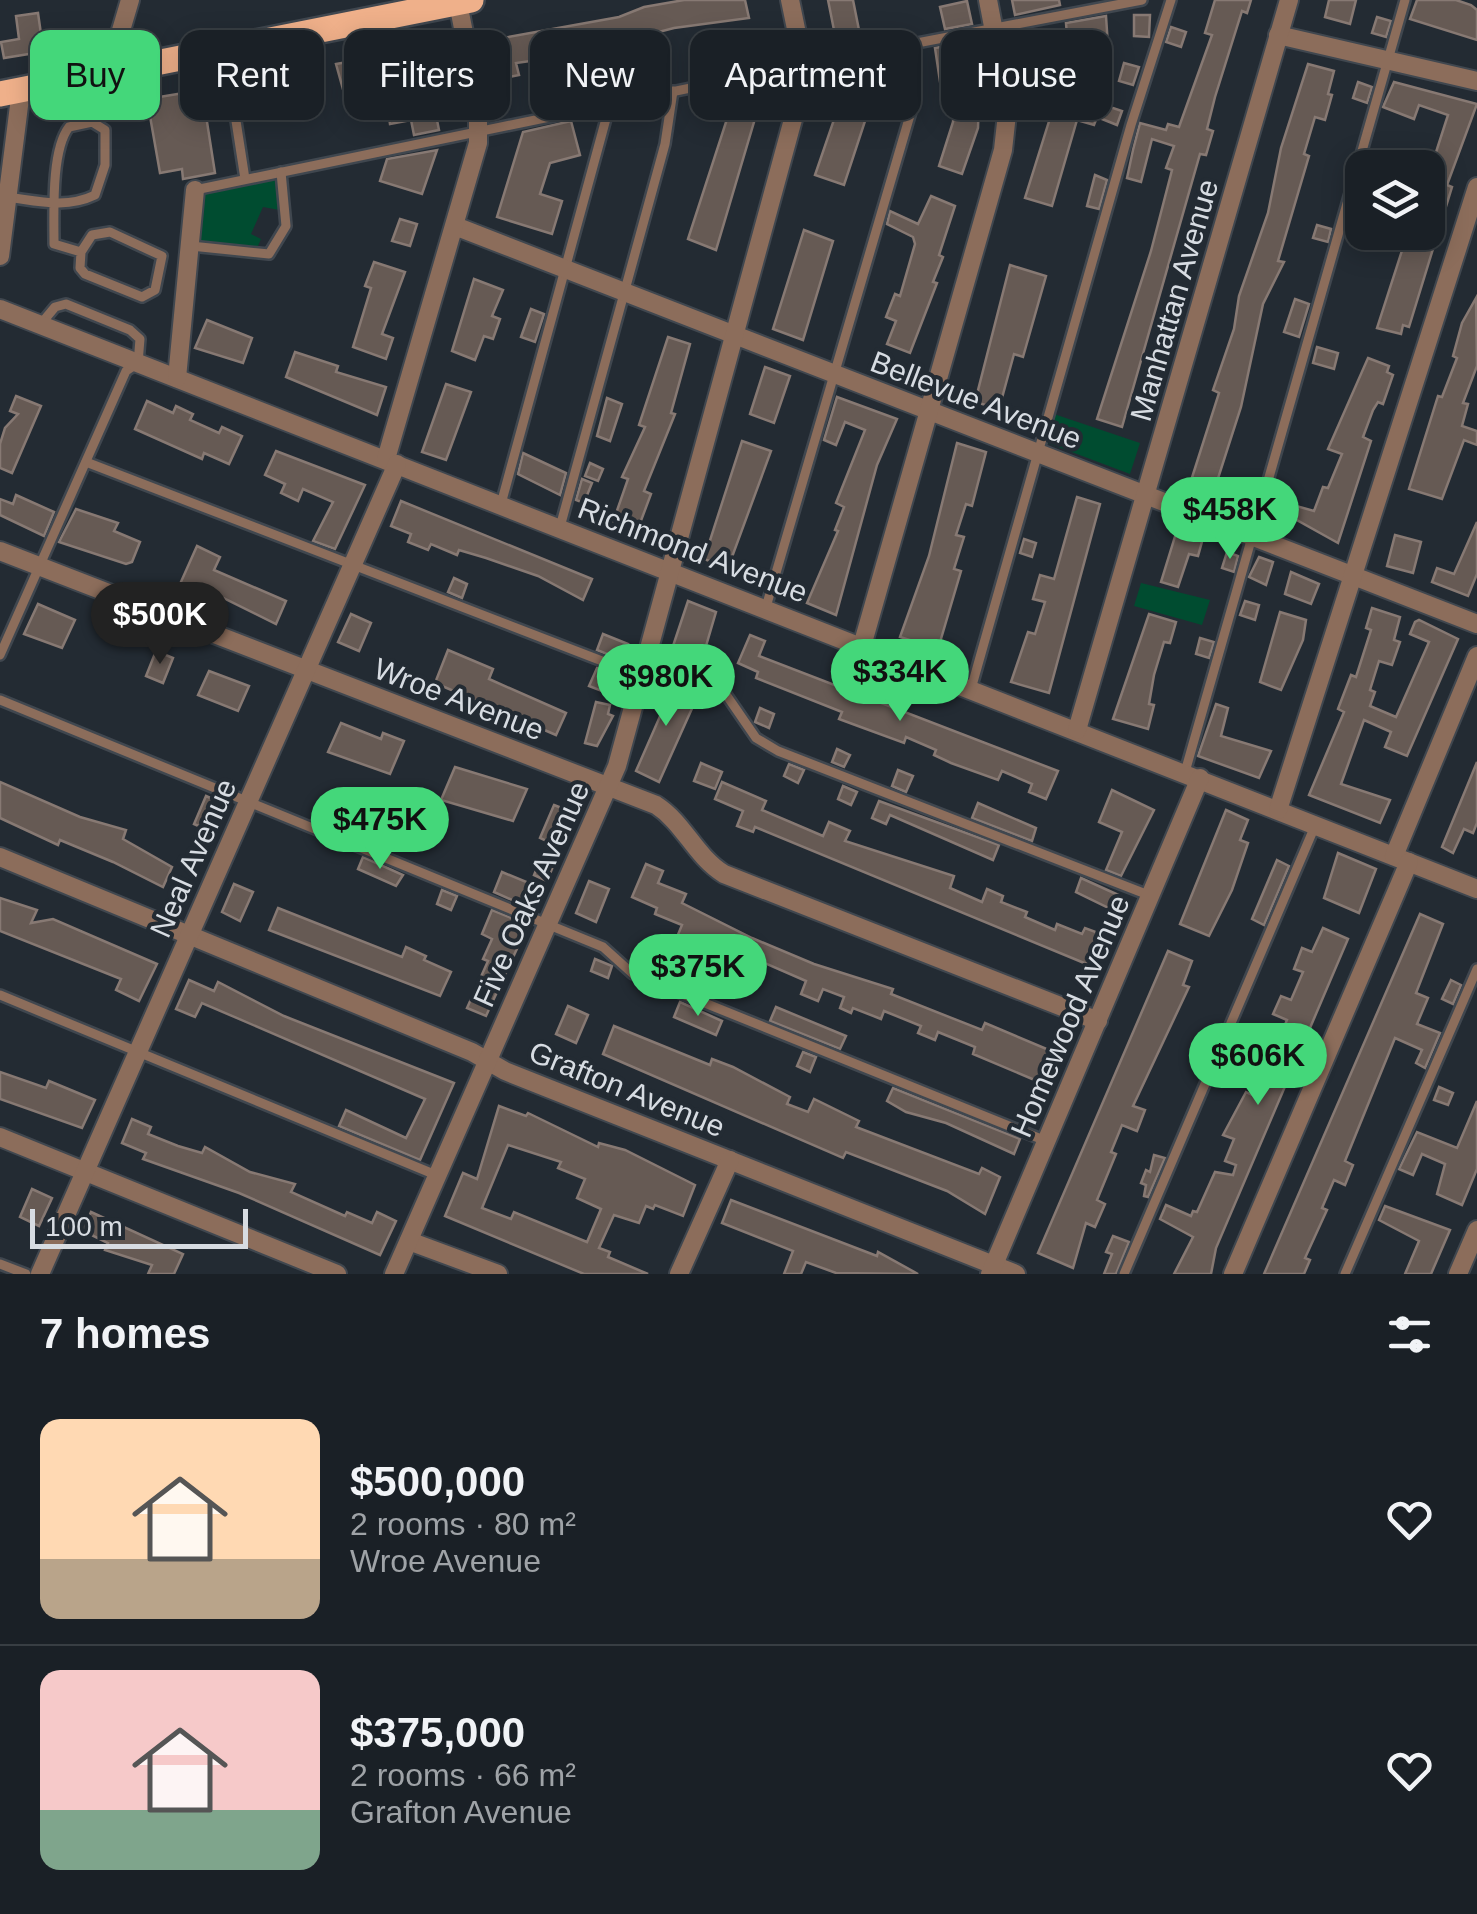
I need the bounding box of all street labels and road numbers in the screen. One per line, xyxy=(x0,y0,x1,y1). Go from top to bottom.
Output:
street label: Manhattan Avenue xyxy=(1124,175,1224,425)
street label: Bellevue Avenue xyxy=(866,345,1086,455)
street label: Richmond Avenue xyxy=(574,491,812,609)
street label: Wroe Avenue xyxy=(370,652,548,746)
street label: Neal Avenue xyxy=(143,774,243,942)
street label: Five Oaks Avenue xyxy=(467,776,595,1012)
street label: Homewood Avenue xyxy=(1004,890,1136,1142)
street label: Grafton Avenue xyxy=(524,1035,730,1143)

